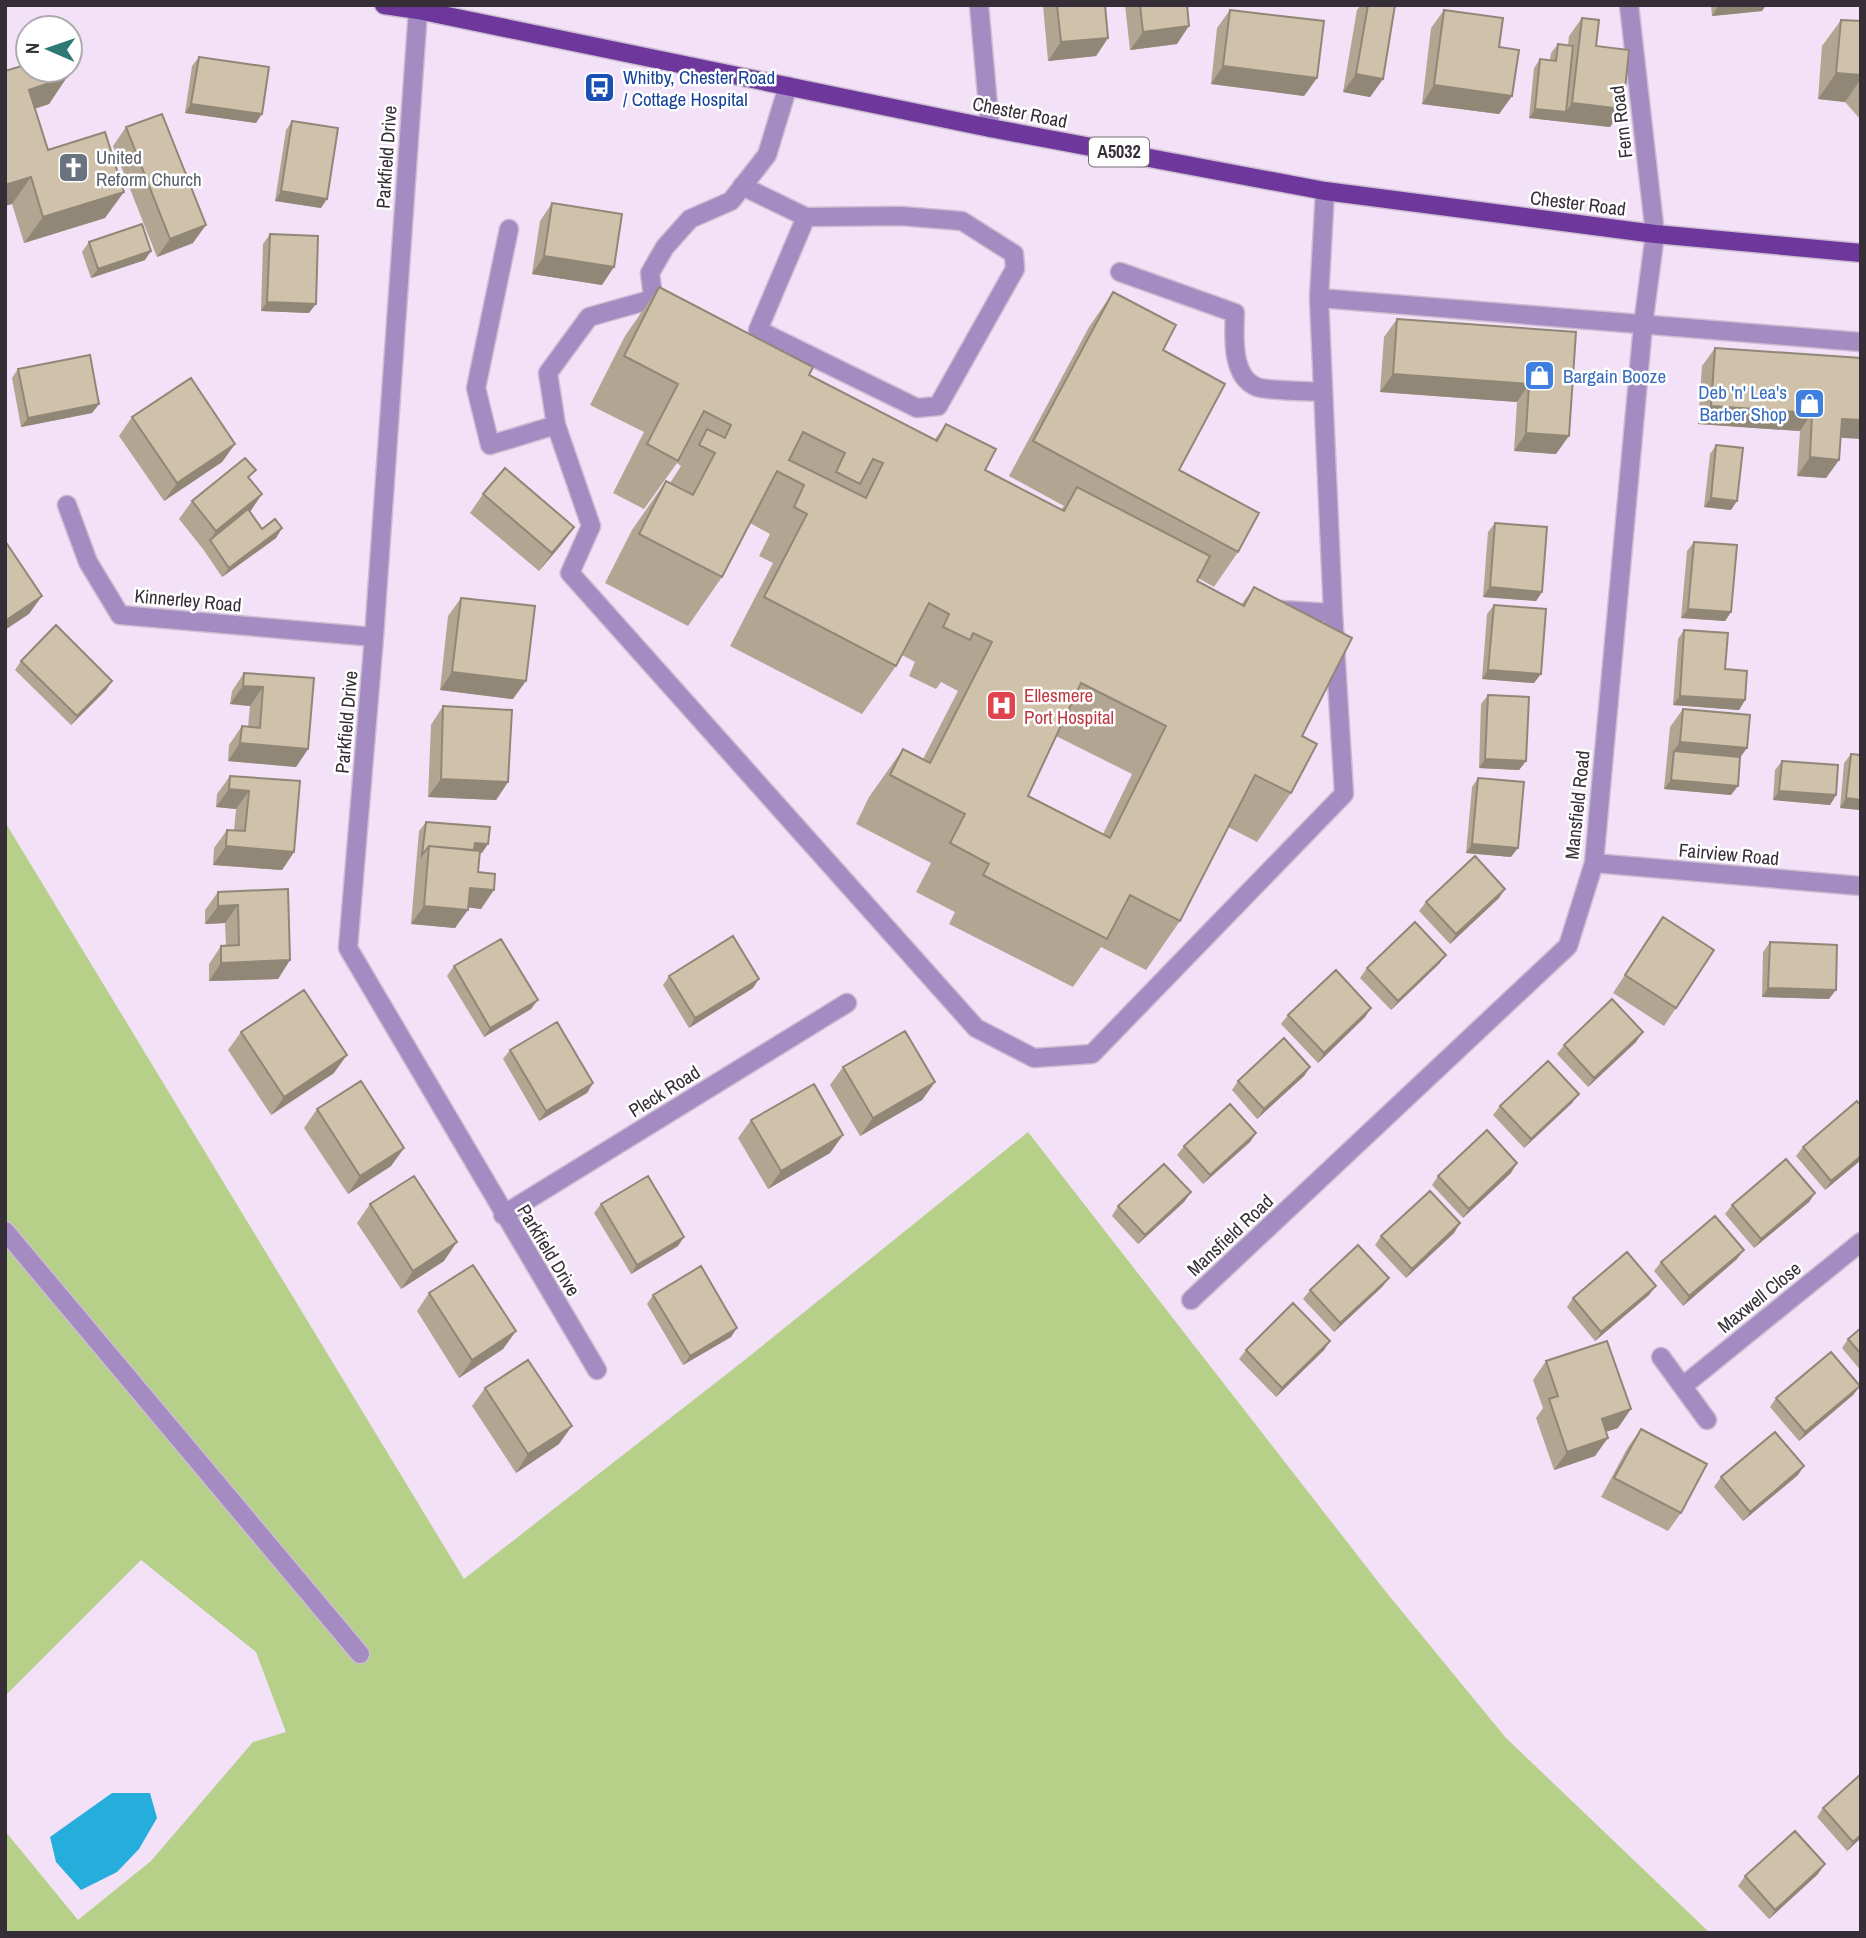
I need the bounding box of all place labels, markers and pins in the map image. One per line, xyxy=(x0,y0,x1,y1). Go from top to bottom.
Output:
place label: Whitby, Chester Road / Cottage Hospital xyxy=(623,64,775,112)
bus stop icon: Whitby, Chester Road / Cottage Hospital xyxy=(583,71,617,105)
place label: United Reform Church xyxy=(96,144,202,192)
church icon: United Reform Church xyxy=(56,151,90,185)
shop icon: Bargain Booze xyxy=(1523,359,1557,393)
place label: Bargain Booze xyxy=(1563,363,1666,389)
place label: Deb 'n' Lea's Barber Shop xyxy=(1698,379,1787,427)
shop icon: Deb 'n' Lea's Barber Shop xyxy=(1793,386,1827,420)
place label: Ellesmere Port Hospital xyxy=(1024,682,1114,730)
hospital icon: Ellesmere Port Hospital xyxy=(984,689,1018,723)

